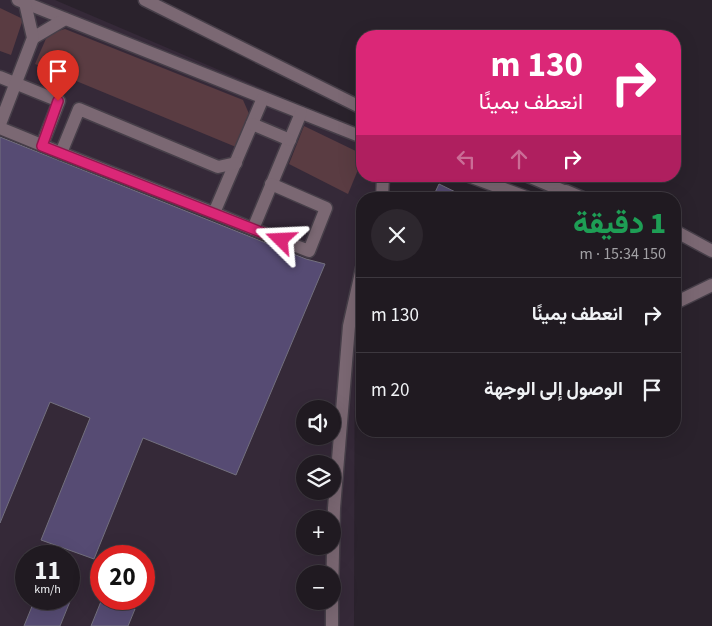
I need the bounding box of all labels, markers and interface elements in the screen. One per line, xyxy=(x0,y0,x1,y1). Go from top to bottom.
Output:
text: 130 m xyxy=(491,40,583,90)
pin xyxy=(37,50,79,101)
icon: right xyxy=(601,50,666,115)
icon: arrive xyxy=(44,57,72,85)
text: انعطف يمينًا xyxy=(479,86,583,118)
icon: left xyxy=(452,145,480,173)
icon: ahead xyxy=(505,145,533,173)
icon: right xyxy=(558,145,586,173)
text: 1 دقيقة xyxy=(573,202,666,245)
button: close xyxy=(371,209,423,261)
position arrow xyxy=(254,213,306,265)
text: 150 m · 15:34 xyxy=(579,243,666,265)
text: انعطف يمينًا xyxy=(532,301,623,328)
icon: right xyxy=(638,301,666,329)
text: 130 m xyxy=(371,302,419,329)
text: الوصول إلى الوجهة xyxy=(484,376,623,403)
icon: arrive xyxy=(638,376,666,404)
text: 20 m xyxy=(371,377,409,404)
map controls xyxy=(296,400,341,610)
button: sound xyxy=(296,400,341,445)
button: layers xyxy=(296,455,341,500)
button: + xyxy=(296,510,341,555)
speed limit sign: 20 xyxy=(90,545,155,610)
text: 11 xyxy=(34,553,61,589)
button: − xyxy=(296,565,341,610)
text: km/h xyxy=(34,581,61,598)

